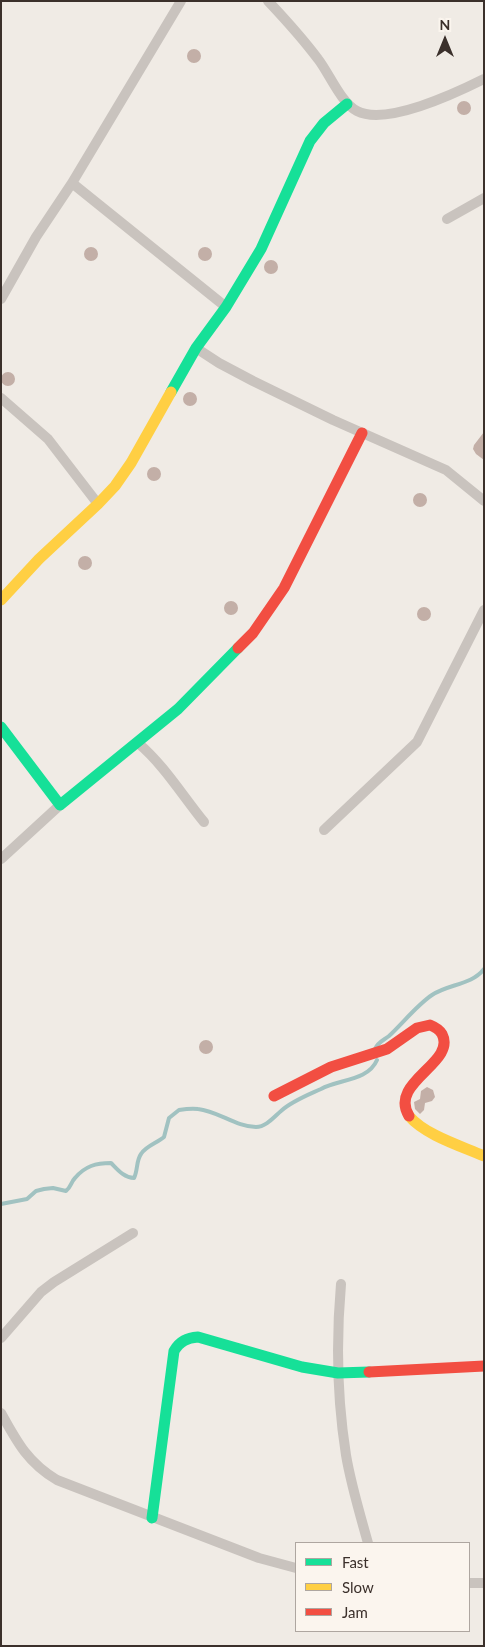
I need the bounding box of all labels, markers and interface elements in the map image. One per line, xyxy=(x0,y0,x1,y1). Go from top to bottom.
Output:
north arrow xyxy=(420,15,470,65)
text: N xyxy=(440,16,450,33)
legend xyxy=(295,1542,470,1632)
text: Fast xyxy=(342,1553,369,1571)
text: Slow xyxy=(342,1578,374,1596)
text: Jam xyxy=(342,1603,368,1621)

